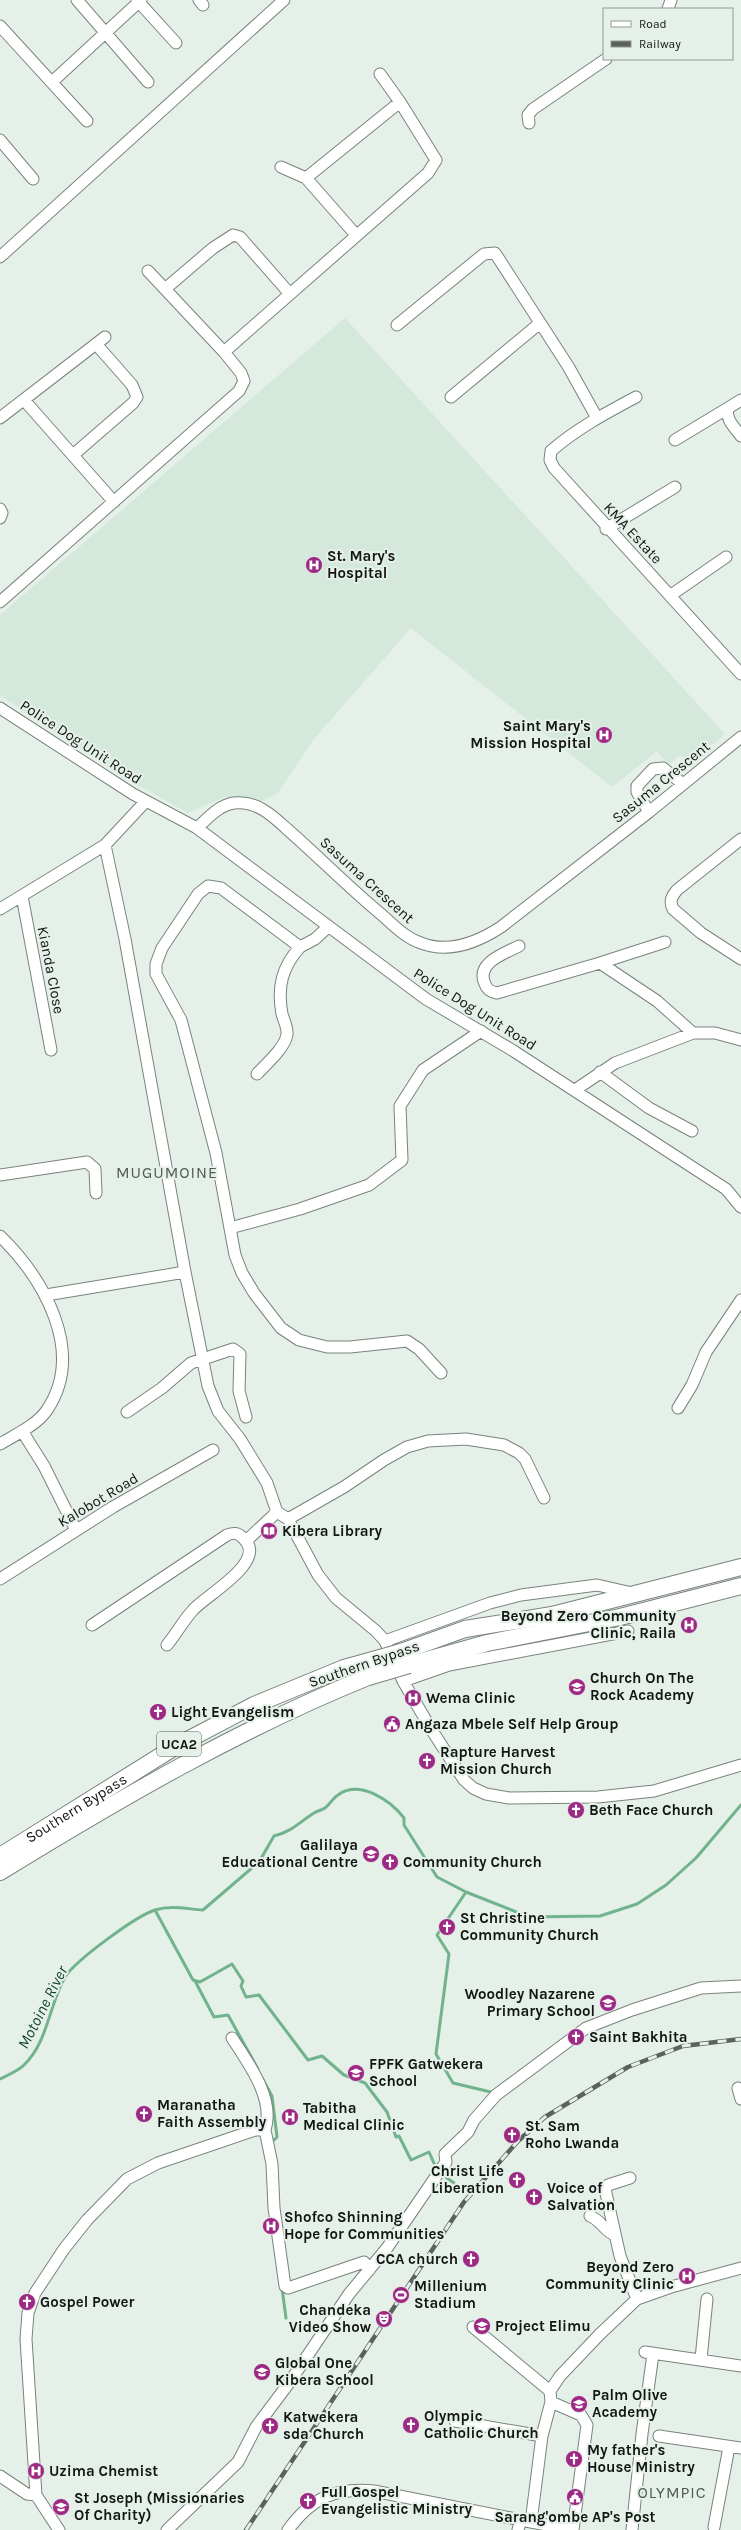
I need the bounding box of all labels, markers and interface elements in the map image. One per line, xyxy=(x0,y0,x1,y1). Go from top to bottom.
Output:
legend xyxy=(603,8,733,60)
text: Road xyxy=(639,17,667,31)
text: Railway xyxy=(639,37,681,51)
street label: KMA Estate xyxy=(600,498,666,568)
place label: St. Mary's Hospital xyxy=(327,547,396,582)
hospital icon: St. Mary's Hospital xyxy=(304,555,324,575)
street label: Police Dog Unit Road xyxy=(17,696,145,788)
place label: Saint Mary's Mission Hospital xyxy=(470,717,591,752)
hospital icon: Saint Mary's Mission Hospital xyxy=(594,725,614,745)
street label: Sasuma Crescent xyxy=(609,737,714,827)
street label: Sasuma Crescent xyxy=(316,833,418,927)
street label: Kianda Close xyxy=(34,925,68,1015)
street label: Police Dog Unit Road xyxy=(410,964,540,1054)
district label: MUGUMOINE xyxy=(116,1163,218,1182)
street label: Kalobot Road xyxy=(55,1469,141,1531)
library icon: Kibera Library xyxy=(259,1521,279,1541)
place label: Kibera Library xyxy=(282,1522,382,1540)
place label: Beyond Zero Community Clinic, Raila xyxy=(501,1607,676,1642)
hospital icon: Beyond Zero Community Clinic, Raila xyxy=(679,1615,699,1635)
street label: Southern Bypass xyxy=(306,1637,422,1691)
place label: Church On The Rock Academy xyxy=(590,1669,694,1704)
school or university icon: Church On The Rock Academy xyxy=(567,1677,587,1697)
hospital icon: Wema Clinic xyxy=(403,1688,423,1708)
place label: Wema Clinic xyxy=(426,1689,516,1707)
church icon: Light Evangelism xyxy=(148,1702,168,1722)
place label: Light Evangelism xyxy=(171,1703,294,1721)
public building icon: Angaza Mbele Self Help Group xyxy=(382,1714,402,1734)
place label: Angaza Mbele Self Help Group xyxy=(405,1715,618,1733)
road number: UCA2 xyxy=(157,1732,201,1756)
place label: Rapture Harvest Mission Church xyxy=(440,1743,555,1778)
church icon: Rapture Harvest Mission Church xyxy=(417,1751,437,1771)
street label: Southern Bypass xyxy=(22,1770,130,1847)
church icon: Beth Face Church xyxy=(566,1800,586,1820)
place label: Beth Face Church xyxy=(589,1801,713,1819)
place label: Galilaya Educational Centre xyxy=(222,1836,358,1871)
school or university icon: Galilaya Educational Centre xyxy=(361,1844,381,1864)
church icon: Community Church xyxy=(380,1852,400,1872)
place label: Community Church xyxy=(403,1853,542,1871)
place label: St Christine Community Church xyxy=(460,1909,599,1944)
church icon: St Christine Community Church xyxy=(437,1917,457,1937)
water label: Motoine River xyxy=(13,1962,72,2052)
place label: Woodley Nazarene Primary School xyxy=(464,1985,595,2020)
school or university icon: Woodley Nazarene Primary School xyxy=(598,1993,618,2013)
church icon: Saint Bakhita xyxy=(566,2027,586,2047)
place label: Saint Bakhita xyxy=(589,2028,688,2046)
place label: FPFK Gatwekera School xyxy=(369,2055,483,2090)
school or university icon: FPFK Gatwekera School xyxy=(346,2063,366,2083)
place label: Maranatha Faith Assembly xyxy=(157,2096,267,2131)
place label: Tabitha Medical Clinic xyxy=(303,2099,405,2134)
church icon: Maranatha Faith Assembly xyxy=(134,2104,154,2124)
hospital icon: Tabitha Medical Clinic xyxy=(280,2107,300,2127)
place label: St. Sam Roho Lwanda xyxy=(525,2117,619,2152)
church icon: St. Sam Roho Lwanda xyxy=(502,2125,522,2145)
place label: Christ Life Liberation xyxy=(431,2162,504,2197)
church icon: Christ Life Liberation xyxy=(507,2170,527,2190)
place label: Voice of Salvation xyxy=(547,2179,615,2214)
church icon: Voice of Salvation xyxy=(524,2187,544,2207)
place label: Shofco Shinning Hope for Communities xyxy=(284,2208,445,2243)
hospital icon: Shofco Shinning Hope for Communities xyxy=(261,2216,281,2236)
church icon: CCA church xyxy=(461,2249,481,2269)
place label: CCA church xyxy=(376,2250,458,2268)
place label: Beyond Zero Community Clinic xyxy=(545,2258,674,2293)
hospital icon: Beyond Zero Community Clinic xyxy=(677,2266,697,2286)
place label: Millenium Stadium xyxy=(414,2277,487,2312)
sports icon: Millenium Stadium xyxy=(391,2285,411,2305)
church icon: Gospel Power xyxy=(17,2292,37,2312)
place label: Gospel Power xyxy=(40,2293,135,2311)
place label: Chandeka Video Show xyxy=(289,2301,372,2336)
theatre icon: Chandeka Video Show xyxy=(374,2309,394,2329)
school or university icon: Project Elimu xyxy=(472,2316,492,2336)
place label: Project Elimu xyxy=(495,2317,591,2335)
place label: Global One Kibera School xyxy=(275,2354,374,2389)
school or university icon: Global One Kibera School xyxy=(252,2362,272,2382)
place label: Palm Olive Academy xyxy=(592,2386,668,2421)
school or university icon: Palm Olive Academy xyxy=(569,2394,589,2414)
place label: Olympic Catholic Church xyxy=(424,2407,539,2442)
place label: Katwekera sda Church xyxy=(283,2408,364,2443)
church icon: Olympic Catholic Church xyxy=(401,2415,421,2435)
church icon: Katwekera sda Church xyxy=(260,2416,280,2436)
place label: My father's House Ministry xyxy=(587,2441,695,2476)
church icon: My father's House Ministry xyxy=(564,2449,584,2469)
hospital icon: Uzima Chemist xyxy=(26,2461,46,2481)
place label: Uzima Chemist xyxy=(49,2462,158,2480)
place label: Full Gospel Evangelistic Ministry xyxy=(321,2483,472,2518)
district label: OLYMPIC xyxy=(637,2483,707,2502)
public building icon: Sarang'ombe AP's Post xyxy=(565,2487,585,2507)
place label: St Joseph (Missionaries Of Charity) xyxy=(74,2489,245,2524)
church icon: Full Gospel Evangelistic Ministry xyxy=(298,2491,318,2511)
school or university icon: St Joseph (Missionaries Of Charity) xyxy=(51,2497,71,2517)
place label: Sarang'ombe AP's Post xyxy=(495,2508,656,2526)

